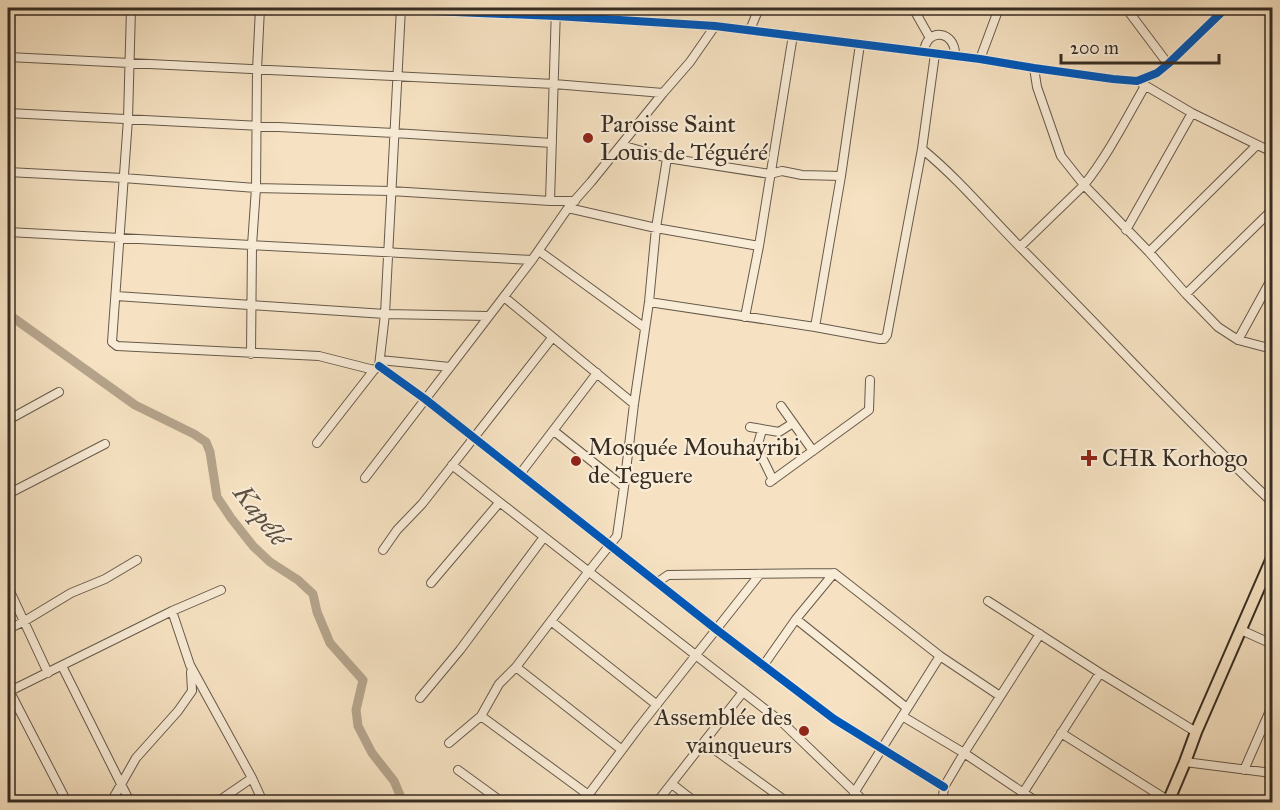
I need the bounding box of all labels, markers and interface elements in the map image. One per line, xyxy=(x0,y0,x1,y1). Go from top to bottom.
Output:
scale bar xyxy=(1061,27,1218,65)
text: 200 m xyxy=(1070,37,1119,59)
place label: Paroisse Saint Louis de Téguéré xyxy=(600,109,768,167)
marker: Paroisse Saint Louis de Téguéré xyxy=(581,131,595,145)
place label: Mosquée Mouhayribi de Teguere xyxy=(588,432,801,490)
place label: CHR Korhogo xyxy=(1102,443,1248,473)
marker: CHR Korhogo xyxy=(1080,449,1098,467)
marker: Mosquée Mouhayribi de Teguere xyxy=(569,454,583,468)
water label: Kapélé xyxy=(225,476,298,556)
place label: Assemblée des vainqueurs xyxy=(653,702,792,760)
marker: Assemblée des vainqueurs xyxy=(797,724,811,738)

